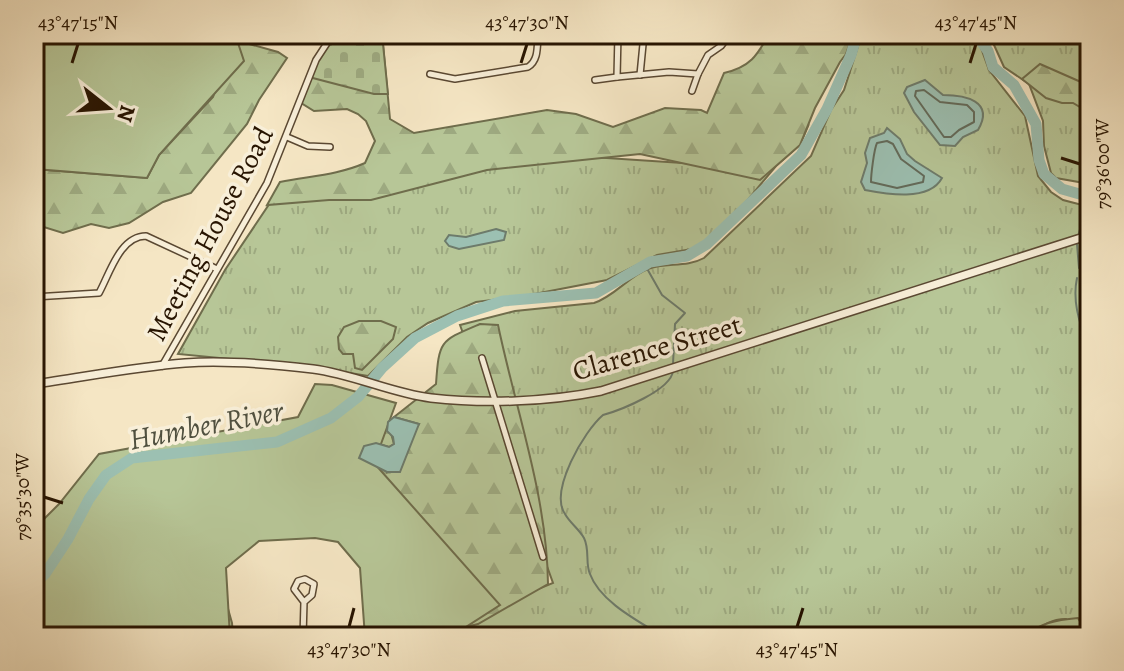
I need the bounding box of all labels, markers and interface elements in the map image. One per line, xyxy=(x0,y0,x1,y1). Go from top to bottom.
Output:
text: 43°47'15"N xyxy=(38,9,118,36)
text: 43°47'30"N xyxy=(485,9,569,36)
text: 43°47'45"N xyxy=(935,9,1017,36)
north arrow xyxy=(68,68,148,148)
text: N xyxy=(109,102,143,126)
text: 79°36'00"W xyxy=(1089,118,1116,209)
street label: Meeting House Road xyxy=(137,119,283,348)
street label: Clarence Street xyxy=(568,306,746,390)
water label: Humber River xyxy=(126,390,288,460)
text: 79°35'30"W xyxy=(9,453,36,541)
text: 43°47'30"N xyxy=(307,636,391,663)
text: 43°47'45"N xyxy=(756,636,838,663)

